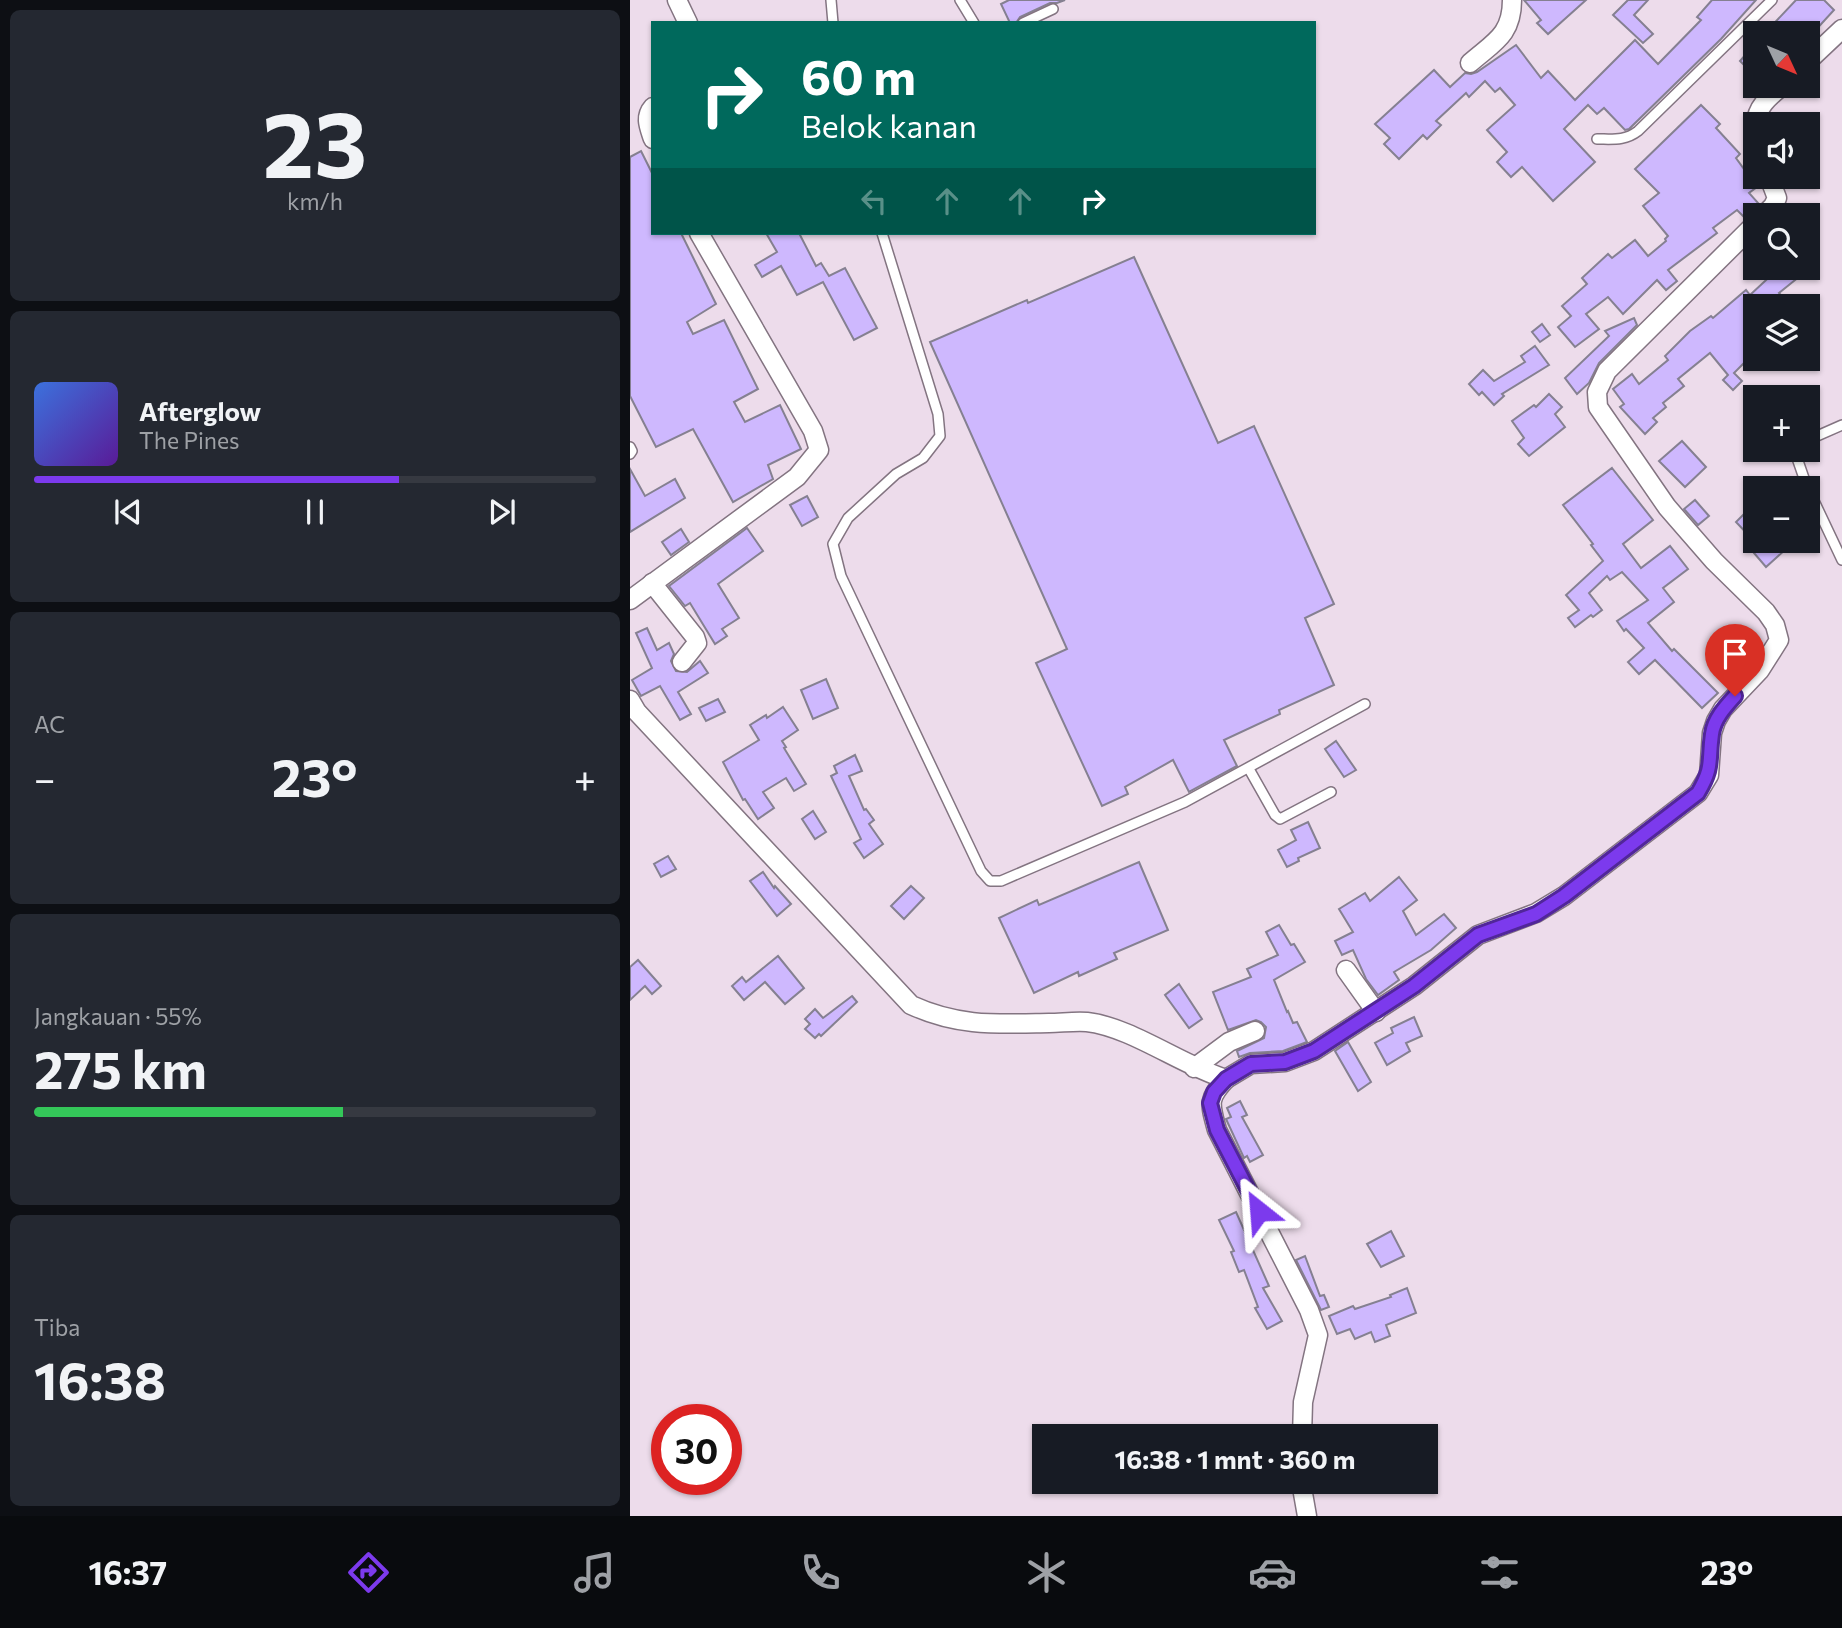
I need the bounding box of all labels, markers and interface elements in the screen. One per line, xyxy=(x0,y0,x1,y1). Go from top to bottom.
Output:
north arrow xyxy=(1743,21,1820,98)
map controls xyxy=(1743,21,1820,553)
text: 60 m xyxy=(801,45,916,105)
icon: right xyxy=(686,49,777,140)
text: 23 xyxy=(263,85,367,197)
text: Belok kanan xyxy=(801,105,977,145)
button: sound xyxy=(1743,112,1820,189)
icon: left xyxy=(855,182,893,220)
icon: ahead xyxy=(928,182,966,220)
icon: ahead xyxy=(1001,182,1039,220)
icon: right xyxy=(1074,182,1112,220)
text: km/h xyxy=(287,187,343,215)
button: search xyxy=(1743,203,1820,280)
button: layers xyxy=(1743,294,1820,371)
button: + xyxy=(1743,385,1820,462)
text: Afterglow xyxy=(139,395,261,426)
text: The Pines xyxy=(139,426,240,454)
button: − xyxy=(1743,476,1820,553)
icon: previous xyxy=(109,493,147,531)
icon: pause xyxy=(296,493,334,531)
icon: next xyxy=(483,493,521,531)
pin xyxy=(1705,624,1765,696)
icon: arrive xyxy=(1716,635,1754,673)
text: AC xyxy=(34,710,65,738)
text: 23° xyxy=(272,744,358,808)
text: − xyxy=(34,754,56,801)
text: + xyxy=(574,754,596,801)
text: Jangkauan · 55% xyxy=(34,1002,202,1030)
text: 275 km xyxy=(34,1036,207,1100)
position arrow xyxy=(1222,1174,1296,1248)
text: Tiba xyxy=(34,1313,80,1341)
text: 16:38 xyxy=(34,1347,166,1411)
speed limit sign: 30 xyxy=(651,1404,742,1495)
text: 16:38 · 1 mnt · 360 m xyxy=(1114,1443,1356,1474)
icon: directions xyxy=(344,1548,393,1597)
icon: music xyxy=(570,1548,619,1597)
icon: phone xyxy=(796,1548,845,1597)
icon: climate xyxy=(1022,1548,1071,1597)
icon: car xyxy=(1248,1548,1297,1597)
icon: filters xyxy=(1475,1548,1524,1597)
text: 16:37 xyxy=(89,1552,167,1592)
text: 23° xyxy=(1701,1552,1753,1592)

